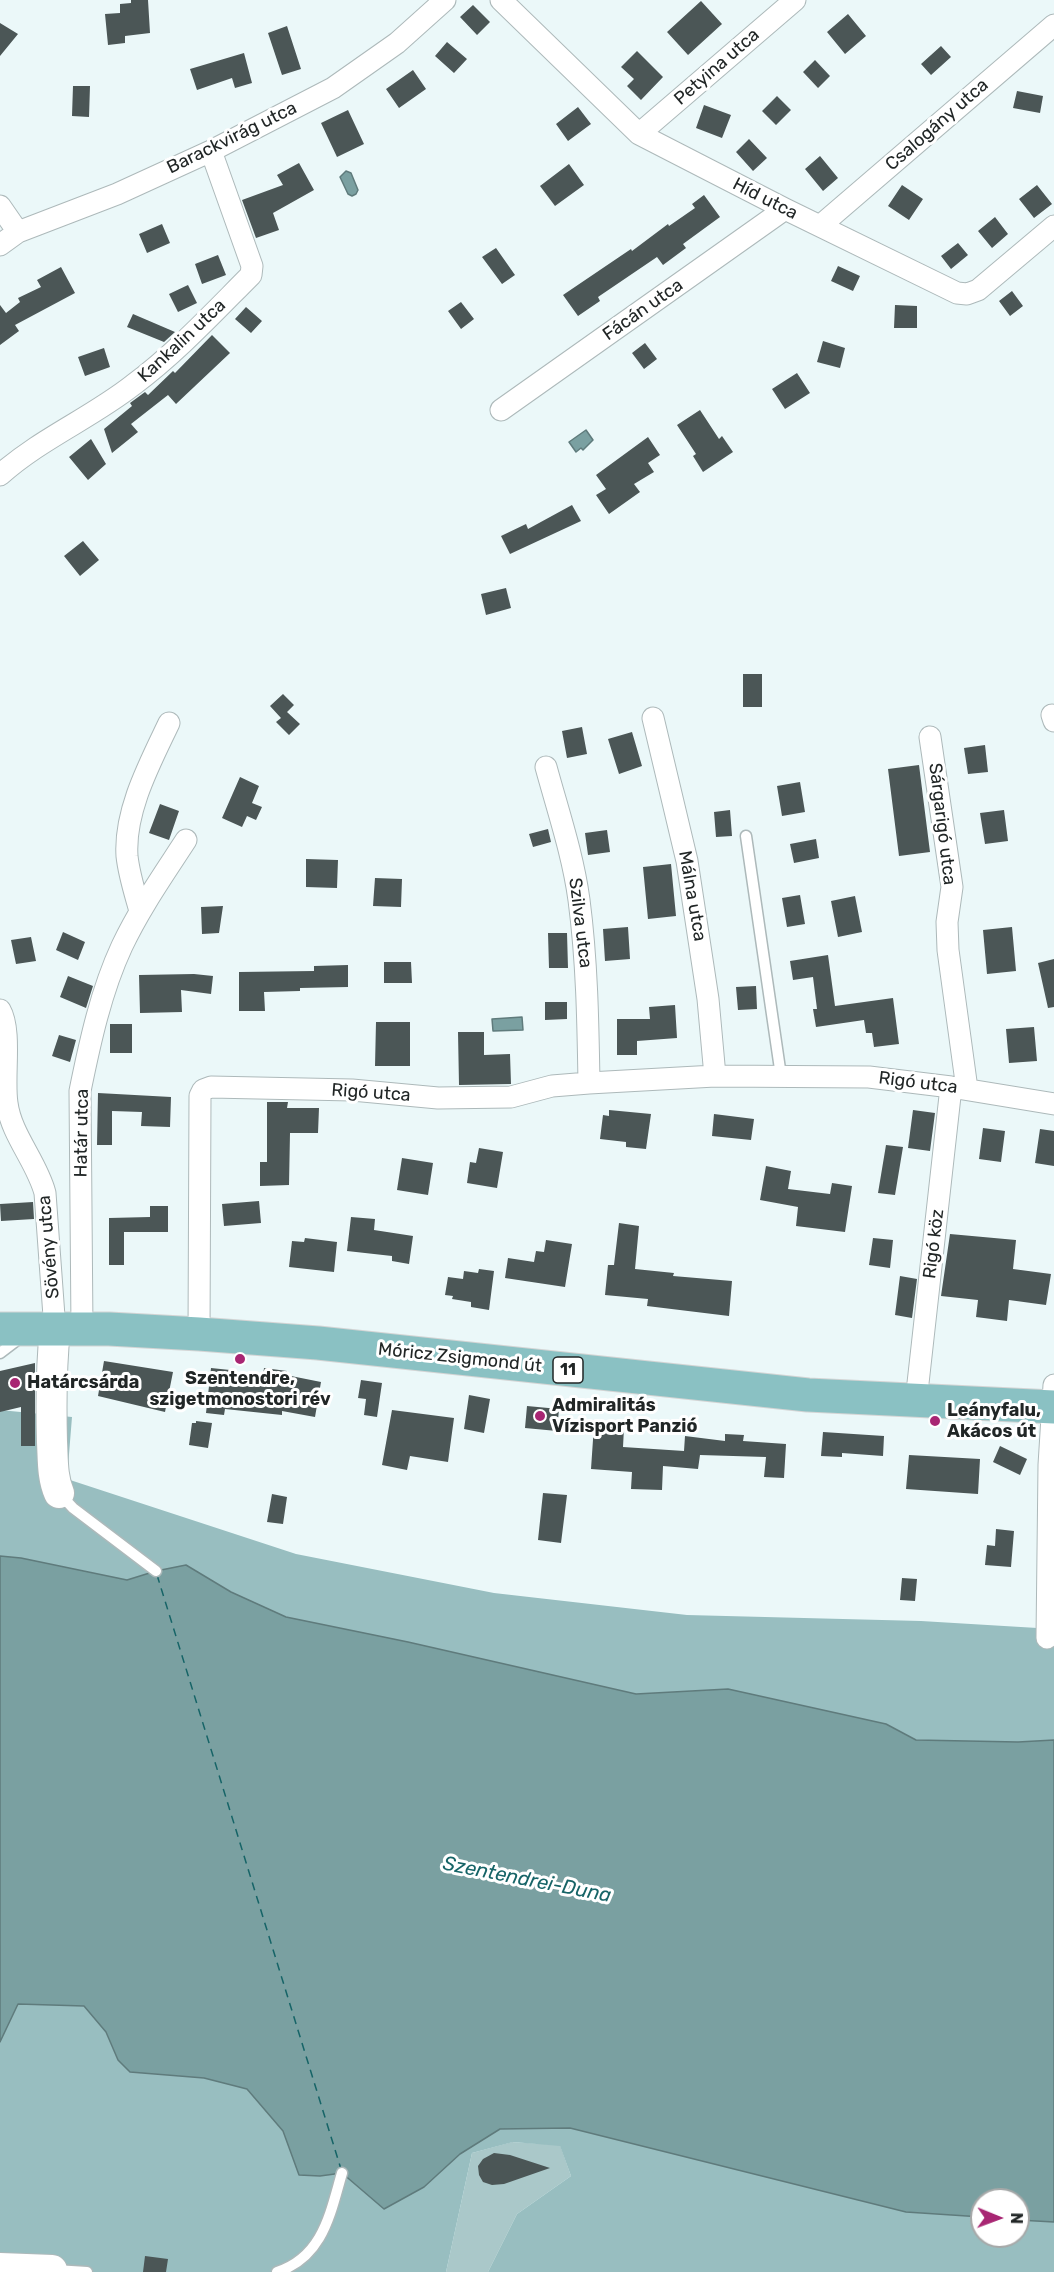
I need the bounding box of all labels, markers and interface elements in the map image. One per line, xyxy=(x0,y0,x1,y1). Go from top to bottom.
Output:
street label: Petyina utca xyxy=(670,24,764,110)
street label: Csalogány utca xyxy=(881,74,993,176)
street label: Barackvirág utca xyxy=(164,97,300,179)
street label: Híd utca xyxy=(729,173,801,225)
street label: Fácán utca xyxy=(599,275,687,345)
street label: Kankalin utca xyxy=(134,295,230,387)
street label: Sárgarigó utca xyxy=(924,762,960,886)
street label: Málna utca xyxy=(673,849,711,943)
street label: Szilva utca xyxy=(564,877,596,969)
street label: Rigó utca xyxy=(877,1067,959,1099)
street label: Rigó utca xyxy=(331,1079,411,1107)
street label: Határ utca xyxy=(70,1088,94,1178)
street label: Sövény utca xyxy=(34,1194,64,1300)
street label: Rigó köz xyxy=(919,1208,949,1280)
street label: Móricz Zsigmond út xyxy=(377,1339,543,1377)
marker: Szentendre, szigetmonostori rév xyxy=(233,1352,247,1366)
road number: 11 xyxy=(553,1357,583,1383)
place label: Szentendre, szigetmonostori rév xyxy=(149,1368,331,1410)
place label: Határcsárda xyxy=(27,1372,139,1394)
marker: Határcsárda xyxy=(8,1376,22,1390)
place label: Admiralitás Vízisport Panzió xyxy=(552,1395,698,1438)
place label: Leányfalu, Akácos út xyxy=(947,1400,1041,1442)
marker: Admiralitás Vízisport Panzió xyxy=(533,1409,547,1423)
marker: Leányfalu, Akácos út xyxy=(928,1414,942,1428)
water label: Szentendrei-Duna xyxy=(441,1852,613,1908)
north arrow xyxy=(970,2188,1030,2248)
text: N xyxy=(1007,2212,1026,2224)

